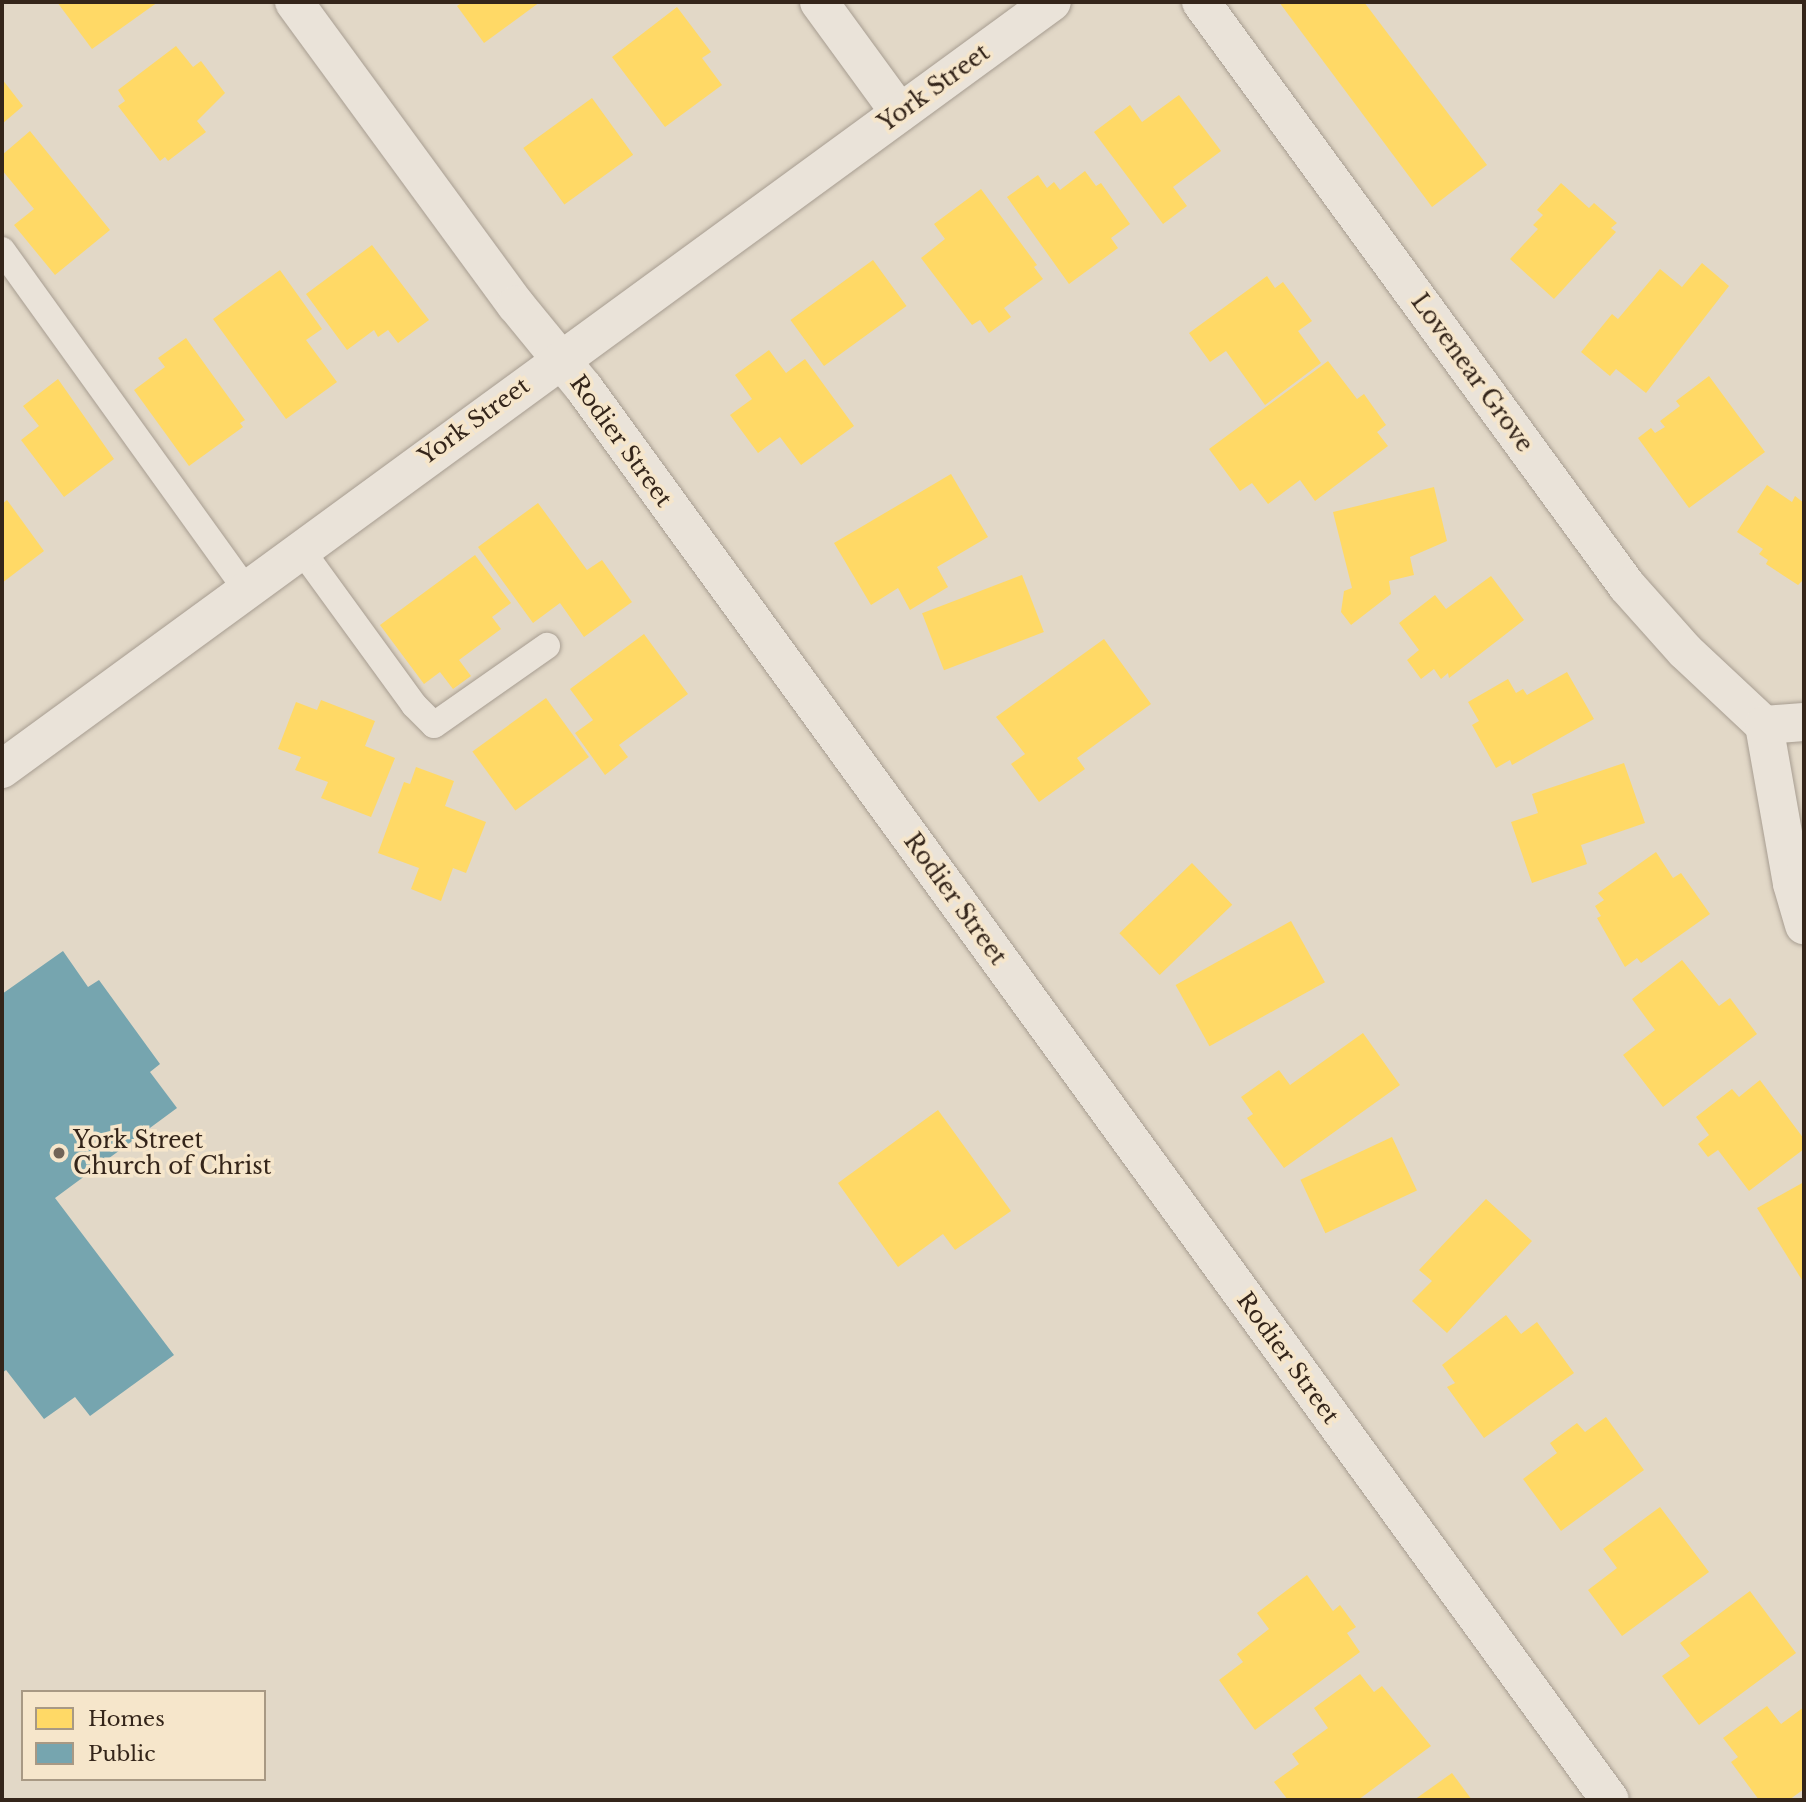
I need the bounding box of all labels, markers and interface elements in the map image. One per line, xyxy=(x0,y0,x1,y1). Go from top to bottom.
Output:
street label: York Street xyxy=(873,38,995,138)
street label: Lovenear Grove xyxy=(1405,288,1539,458)
street label: Rodier Street xyxy=(564,370,678,512)
street label: York Street xyxy=(413,371,535,471)
street label: Rodier Street xyxy=(898,828,1012,970)
place label: York Street Church of Christ xyxy=(73,1126,271,1180)
marker: York Street Church of Christ xyxy=(51,1145,67,1161)
street label: Rodier Street xyxy=(1231,1287,1345,1429)
legend xyxy=(21,1690,266,1781)
text: Homes xyxy=(88,1706,165,1732)
text: Public xyxy=(88,1741,155,1767)

